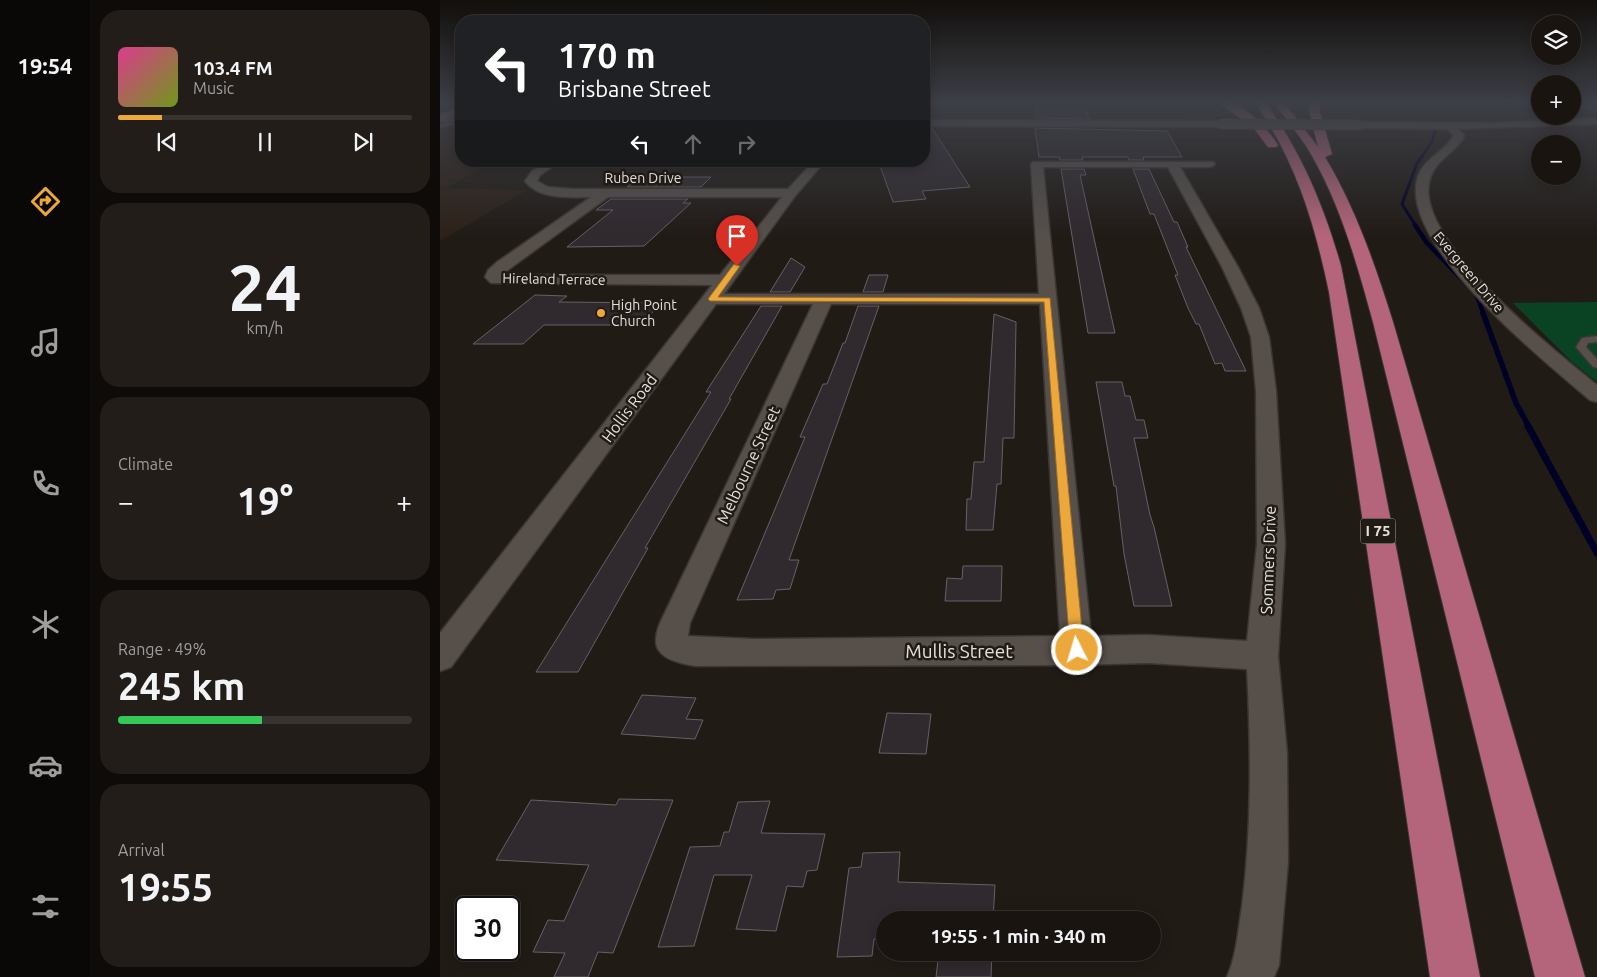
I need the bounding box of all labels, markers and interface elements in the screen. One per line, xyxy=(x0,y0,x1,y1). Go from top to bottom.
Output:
map controls xyxy=(1531,15,1581,185)
button: layers xyxy=(1531,15,1581,65)
icon: left xyxy=(475,35,540,100)
text: 170 m xyxy=(558,35,656,75)
text: 19:54 xyxy=(17,53,73,78)
text: 103.4 FM xyxy=(193,57,273,79)
button: + xyxy=(1531,75,1581,125)
text: Brisbane Street xyxy=(558,76,711,101)
text: Music xyxy=(193,79,234,97)
icon: previous xyxy=(153,128,181,156)
icon: pause xyxy=(251,128,279,156)
icon: next xyxy=(349,128,377,156)
icon: left xyxy=(626,130,654,158)
icon: ahead xyxy=(679,130,707,158)
icon: right xyxy=(732,130,760,158)
button: − xyxy=(1531,135,1581,185)
street label: Ruben Drive xyxy=(605,170,681,186)
icon: directions xyxy=(28,184,63,219)
pin xyxy=(716,215,758,266)
icon: arrive xyxy=(723,222,751,250)
street label: Evergreen Drive xyxy=(1431,228,1507,316)
text: 24 xyxy=(228,250,302,323)
street label: Hireland Terrace xyxy=(502,270,606,288)
place label: High Point Church xyxy=(611,297,677,329)
marker: High Point Church xyxy=(595,307,607,319)
text: km/h xyxy=(247,319,283,337)
icon: music xyxy=(28,325,63,360)
street label: Hollis Road xyxy=(598,371,660,445)
street label: Melbourne Street xyxy=(713,403,783,526)
text: Climate xyxy=(118,455,173,473)
icon: phone xyxy=(28,466,63,501)
text: 19° xyxy=(237,480,293,522)
text: − xyxy=(118,486,134,517)
text: + xyxy=(396,486,412,517)
street label: Sommers Drive xyxy=(1257,505,1279,615)
road number: I 75 xyxy=(1360,518,1396,544)
icon: climate xyxy=(28,607,63,642)
position arrow xyxy=(1050,623,1102,675)
text: Range · 49% xyxy=(118,640,206,658)
street label: Mullis Street xyxy=(905,640,1013,662)
text: 245 km xyxy=(118,665,245,707)
icon: car xyxy=(28,748,63,783)
text: Arrival xyxy=(118,841,165,859)
text: 19:55 xyxy=(118,866,213,908)
icon: filters xyxy=(28,889,63,924)
speed limit sign: 30 xyxy=(455,896,520,961)
text: 19:55 · 1 min · 340 m xyxy=(931,925,1106,947)

